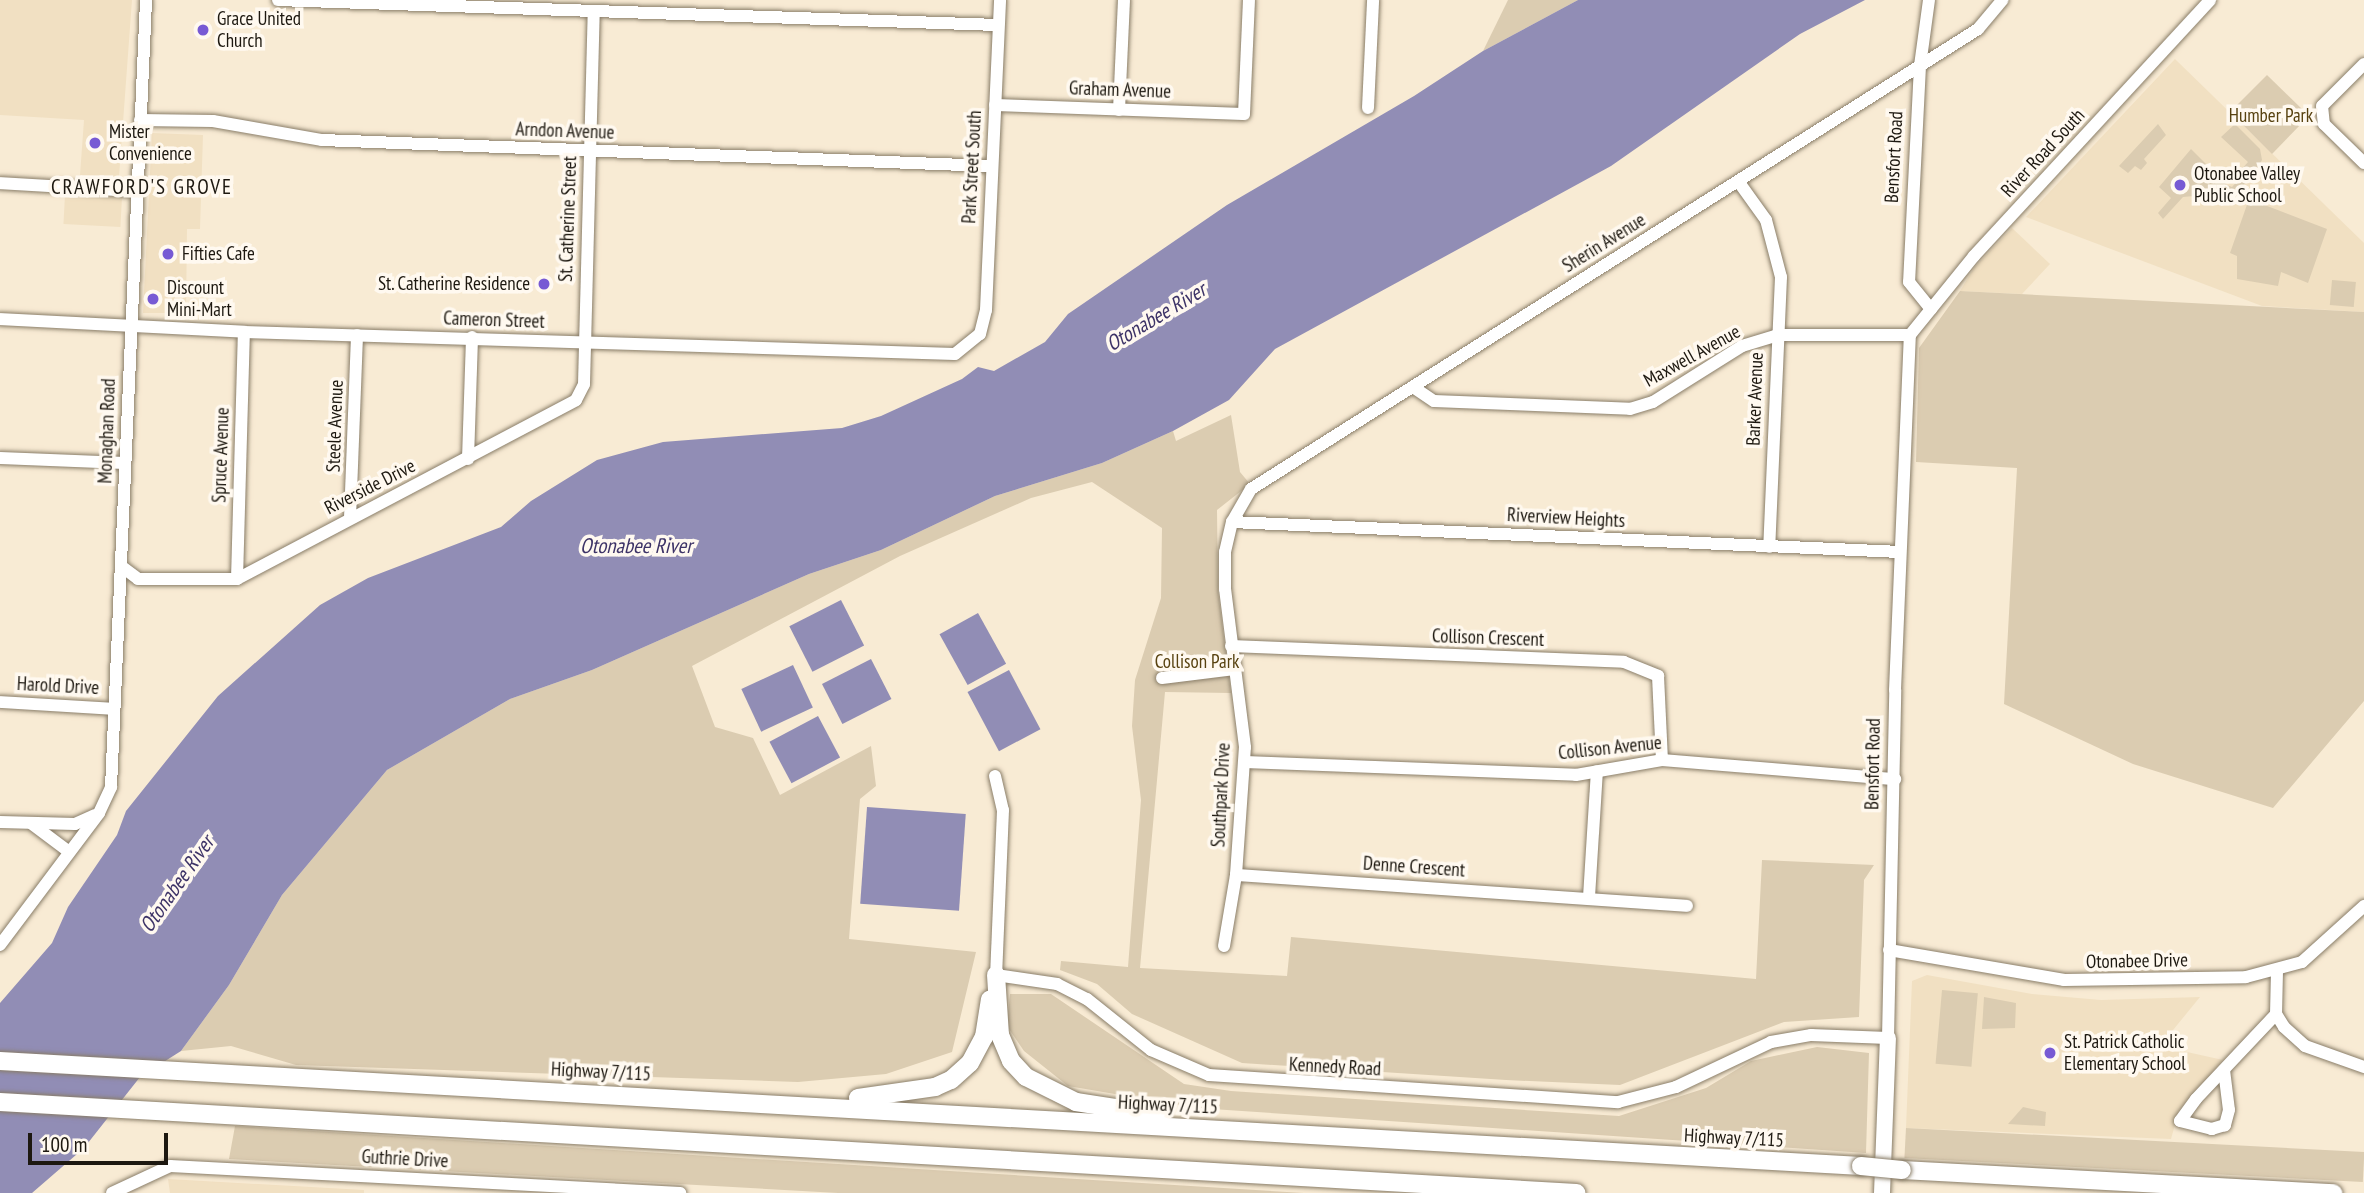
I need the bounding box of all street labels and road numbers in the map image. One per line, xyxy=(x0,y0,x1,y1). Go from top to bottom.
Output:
street label: Graham Avenue xyxy=(1068,77,1172,103)
street label: River Road South xyxy=(1996,104,2090,202)
street label: Park Street South xyxy=(958,110,986,224)
street label: Bensfort Road xyxy=(1880,111,1908,203)
street label: Arndon Avenue xyxy=(515,118,615,144)
street label: St. Catherine Street xyxy=(554,155,582,283)
street label: Sherin Avenue xyxy=(1558,208,1650,278)
street label: Cameron Street xyxy=(443,307,545,333)
street label: Maxwell Avenue xyxy=(1640,320,1744,392)
street label: Barker Avenue xyxy=(1742,352,1768,446)
street label: Monaghan Road xyxy=(94,378,120,484)
street label: Steele Avenue xyxy=(322,379,348,473)
street label: Spruce Avenue xyxy=(208,407,234,503)
street label: Riverside Drive xyxy=(321,454,419,520)
street label: Riverview Heights xyxy=(1506,504,1626,532)
street label: Collison Crescent xyxy=(1432,625,1544,651)
street label: Harold Drive xyxy=(16,672,100,700)
street label: Bensfort Road xyxy=(1861,718,1885,810)
street label: Collison Avenue xyxy=(1557,731,1663,765)
street label: Southpark Drive xyxy=(1207,742,1235,848)
street label: Denne Crescent xyxy=(1362,852,1466,882)
street label: Otonabee Drive xyxy=(2086,949,2188,973)
street label: Kennedy Road xyxy=(1288,1053,1382,1081)
street label: Highway 7/115 xyxy=(550,1058,652,1086)
street label: Highway 7/115 xyxy=(1117,1091,1219,1119)
street label: Highway 7/115 xyxy=(1683,1124,1785,1152)
street label: Guthrie Drive xyxy=(361,1145,449,1173)

